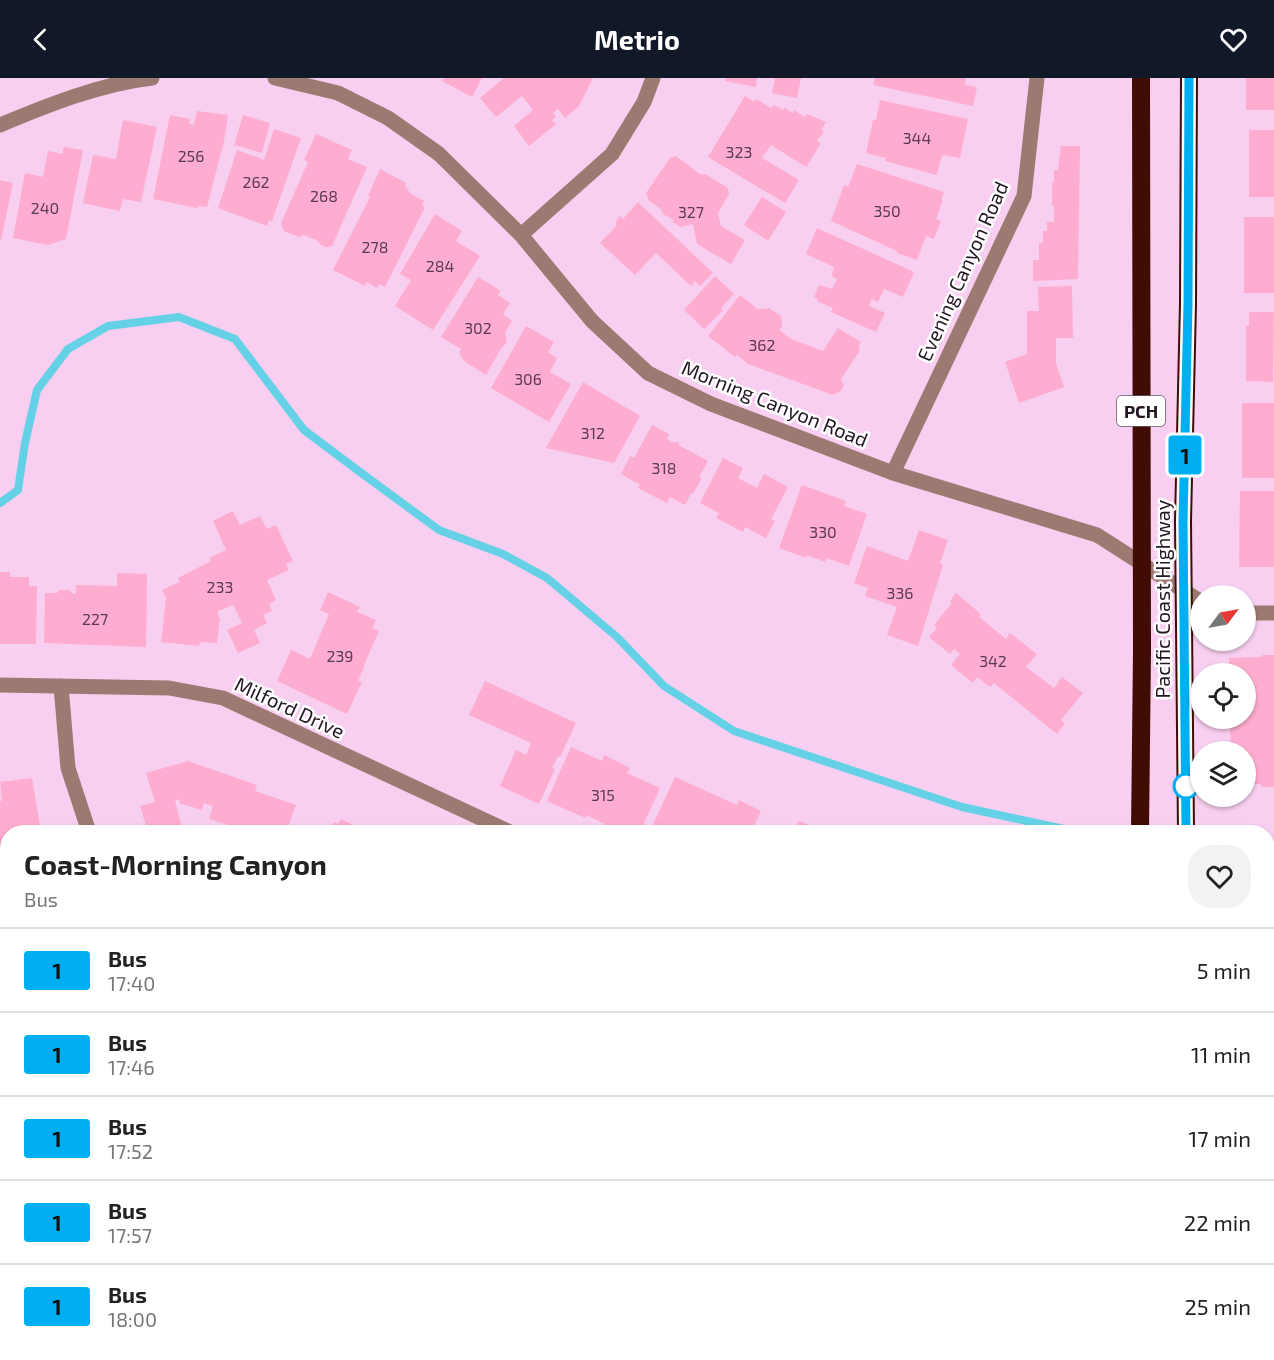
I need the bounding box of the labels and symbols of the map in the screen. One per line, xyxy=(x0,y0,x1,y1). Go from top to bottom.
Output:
house number: 344 xyxy=(903,128,931,147)
house number: 323 xyxy=(726,142,752,161)
house number: 256 xyxy=(178,146,204,165)
house number: 262 xyxy=(242,172,270,191)
street label: Evening Canyon Road xyxy=(912,177,1012,365)
house number: 268 xyxy=(310,186,338,205)
house number: 240 xyxy=(31,198,59,217)
house number: 350 xyxy=(873,201,901,220)
house number: 327 xyxy=(678,202,704,221)
house number: 278 xyxy=(362,237,388,256)
house number: 284 xyxy=(426,256,454,275)
house number: 302 xyxy=(464,318,492,337)
house number: 362 xyxy=(748,335,776,354)
street label: Morning Canyon Road xyxy=(678,355,872,451)
house number: 306 xyxy=(514,369,542,388)
road number: PCH xyxy=(1117,396,1165,426)
house number: 312 xyxy=(581,423,605,442)
line badge: 1 xyxy=(1166,436,1204,475)
house number: 318 xyxy=(652,458,676,477)
street label: Pacific Coast Highway xyxy=(1150,499,1174,698)
house number: 330 xyxy=(809,522,837,541)
house number: 233 xyxy=(207,577,233,596)
house number: 336 xyxy=(887,583,913,602)
north arrow xyxy=(1190,585,1256,651)
house number: 227 xyxy=(82,609,108,628)
house number: 239 xyxy=(326,646,354,665)
house number: 342 xyxy=(979,651,1007,670)
street label: Milford Drive xyxy=(231,671,349,743)
unlabelled marker xyxy=(1173,773,1199,799)
house number: 315 xyxy=(591,785,615,804)

